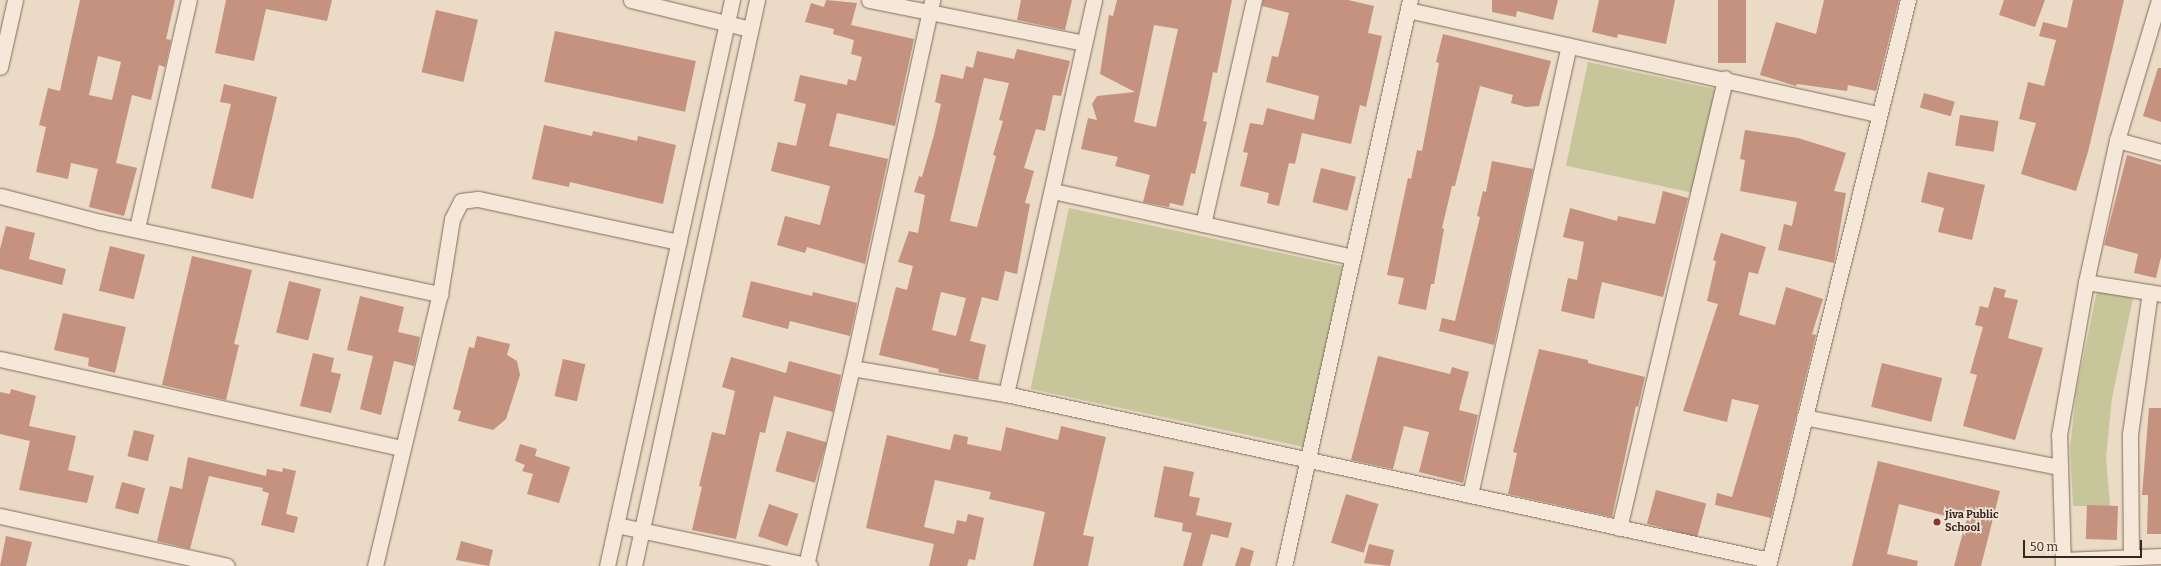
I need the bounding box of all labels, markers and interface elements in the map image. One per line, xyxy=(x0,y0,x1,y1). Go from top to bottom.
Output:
place label: Jiva Public School xyxy=(1945,509,1999,535)
marker: Jiva Public School xyxy=(1932,517,1942,527)
scale bar xyxy=(2025,532,2144,558)
text: 50 m xyxy=(2030,540,2058,554)

